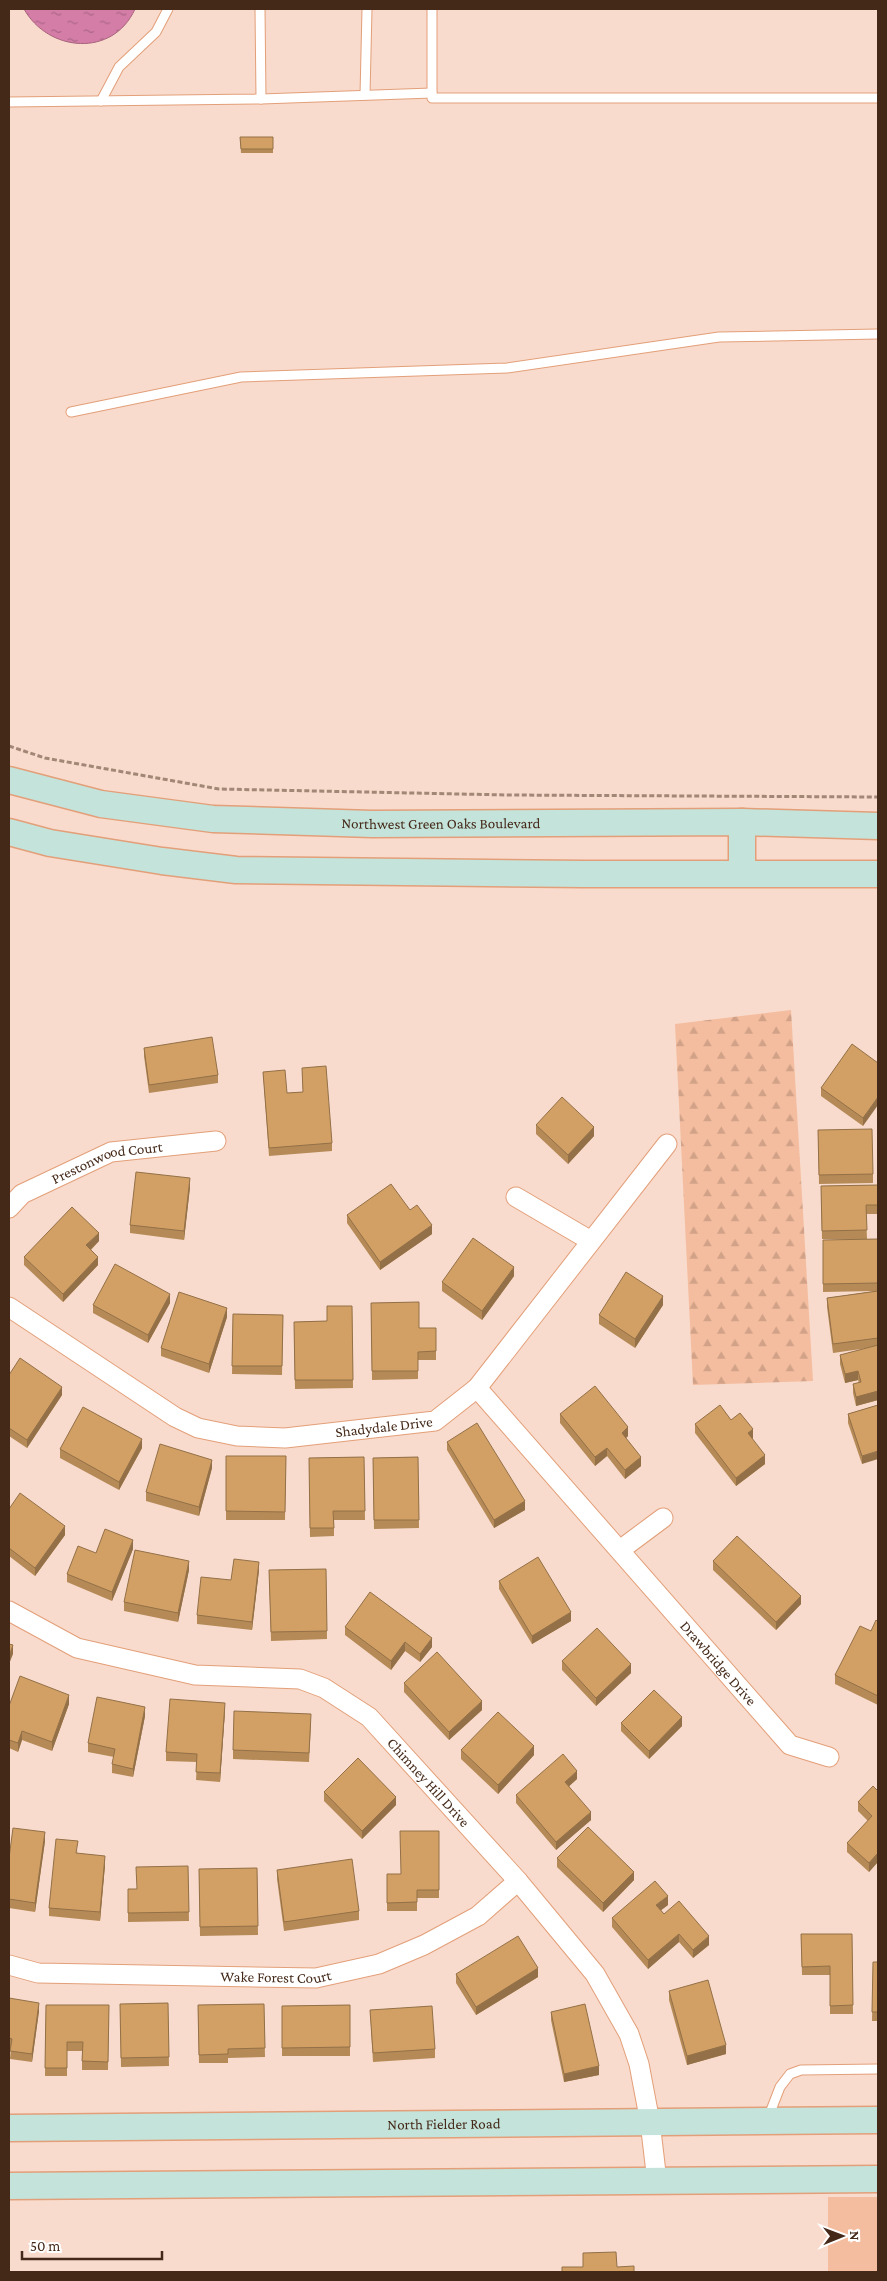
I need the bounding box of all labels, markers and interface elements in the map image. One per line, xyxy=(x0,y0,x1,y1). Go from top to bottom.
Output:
street label: Northwest Green Oaks Boulevard xyxy=(341,815,540,832)
street label: Prestonwood Court xyxy=(49,1139,164,1187)
street label: Shadydale Drive xyxy=(334,1413,434,1440)
street label: Drawbridge Drive xyxy=(677,1618,760,1709)
street label: Chimney Hill Drive xyxy=(384,1735,473,1830)
street label: Wake Forest Court xyxy=(220,1967,334,1986)
street label: North Fielder Road xyxy=(387,2115,501,2133)
north arrow xyxy=(817,2211,867,2261)
scale bar xyxy=(22,2228,162,2260)
text: N xyxy=(847,2231,863,2241)
text: 50 m xyxy=(30,2238,60,2254)

